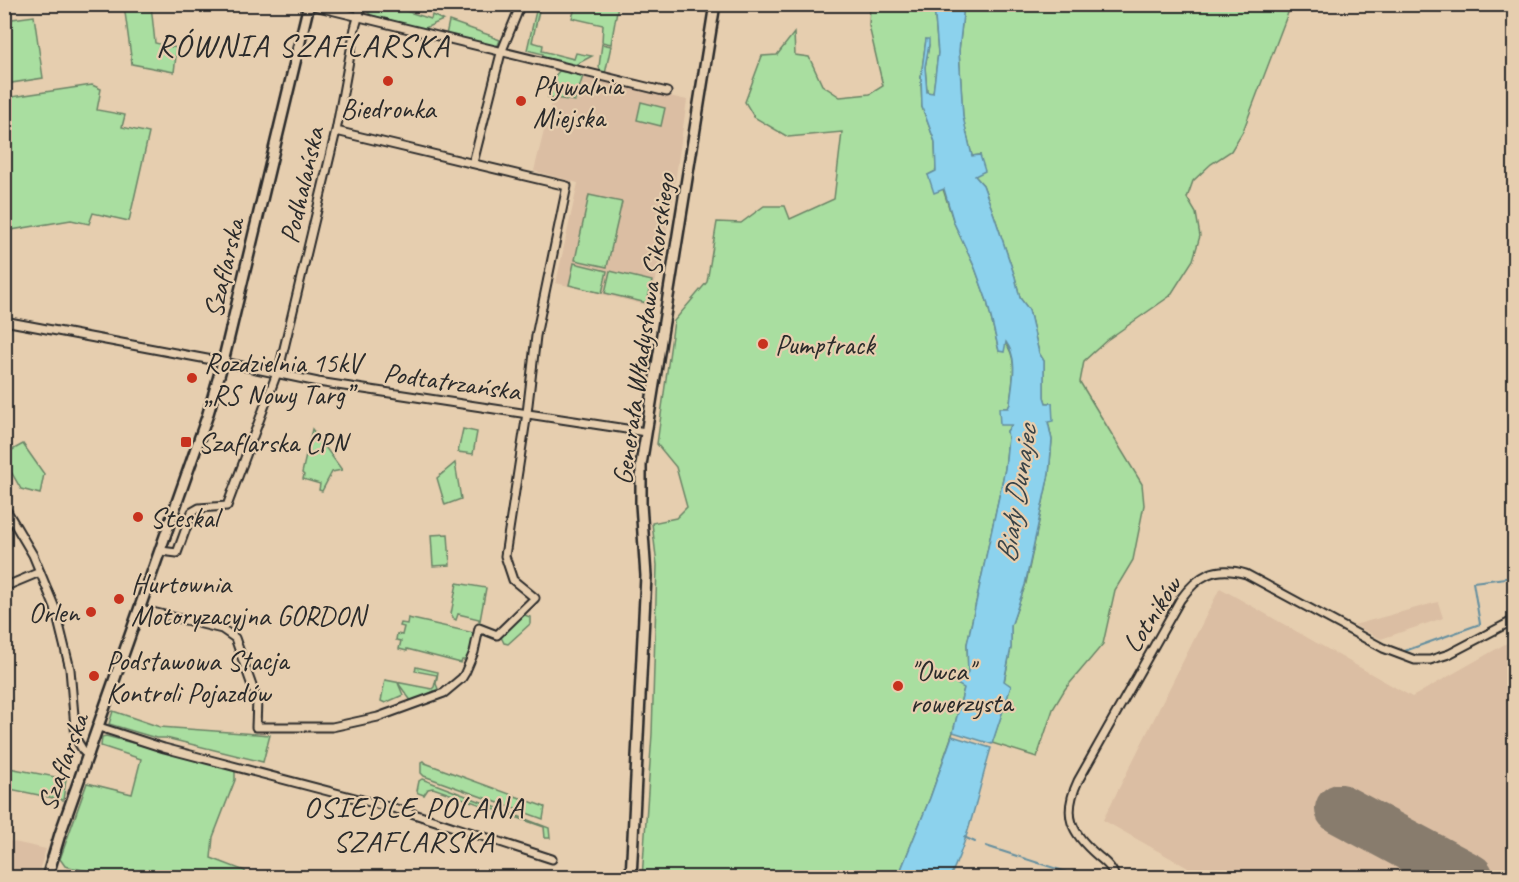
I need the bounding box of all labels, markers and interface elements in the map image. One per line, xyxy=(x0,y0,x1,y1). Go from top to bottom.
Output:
district label: RÓWNIA SZAFLARSKA xyxy=(156,25,451,66)
place label: Pływalnia Miejska xyxy=(533,68,625,135)
marker: Biedronka xyxy=(381,74,395,88)
place label: Biedronka xyxy=(340,91,437,126)
marker: Pływalnia Miejska xyxy=(514,94,528,108)
street label: Podhalańska xyxy=(271,122,332,246)
street label: Generała Władysława Sikorskiego xyxy=(604,169,683,487)
street label: Szaflarska xyxy=(195,213,252,321)
place label: Pumptrack xyxy=(775,327,876,362)
marker: Pumptrack xyxy=(756,337,770,351)
place label: Rozdzielnia 15kV „RS Nowy Targ” xyxy=(204,345,367,412)
street label: Podtatrzańska xyxy=(381,355,524,409)
marker: Rozdzielnia 15kV „RS Nowy Targ” xyxy=(185,371,199,385)
water label: Biały Dunajec xyxy=(986,419,1046,565)
place label: Szaflarska CPN xyxy=(198,425,352,460)
marker: Szaflarska CPN xyxy=(179,435,193,449)
place label: Steskal xyxy=(150,500,224,535)
marker: Steskal xyxy=(131,510,145,524)
place label: Hurtownia Motoryzacyjna GORDON xyxy=(131,566,369,633)
street label: Lotników xyxy=(1114,568,1190,659)
marker: Hurtownia Motoryzacyjna GORDON xyxy=(112,592,126,606)
place label: Orlen xyxy=(29,595,80,630)
marker: Orlen xyxy=(84,605,98,619)
place label: Podstawowa Stacja Kontroli Pojazdów xyxy=(106,643,291,710)
place label: "Owca" rowerzysta xyxy=(910,653,1015,720)
marker: Podstawowa Stacja Kontroli Pojazdów xyxy=(87,669,101,683)
marker: "Owca" rowerzysta xyxy=(891,679,905,693)
street label: Szaflarska xyxy=(29,707,97,815)
district label: OSIEDLE POLANA SZAFLARSKA xyxy=(304,788,525,860)

